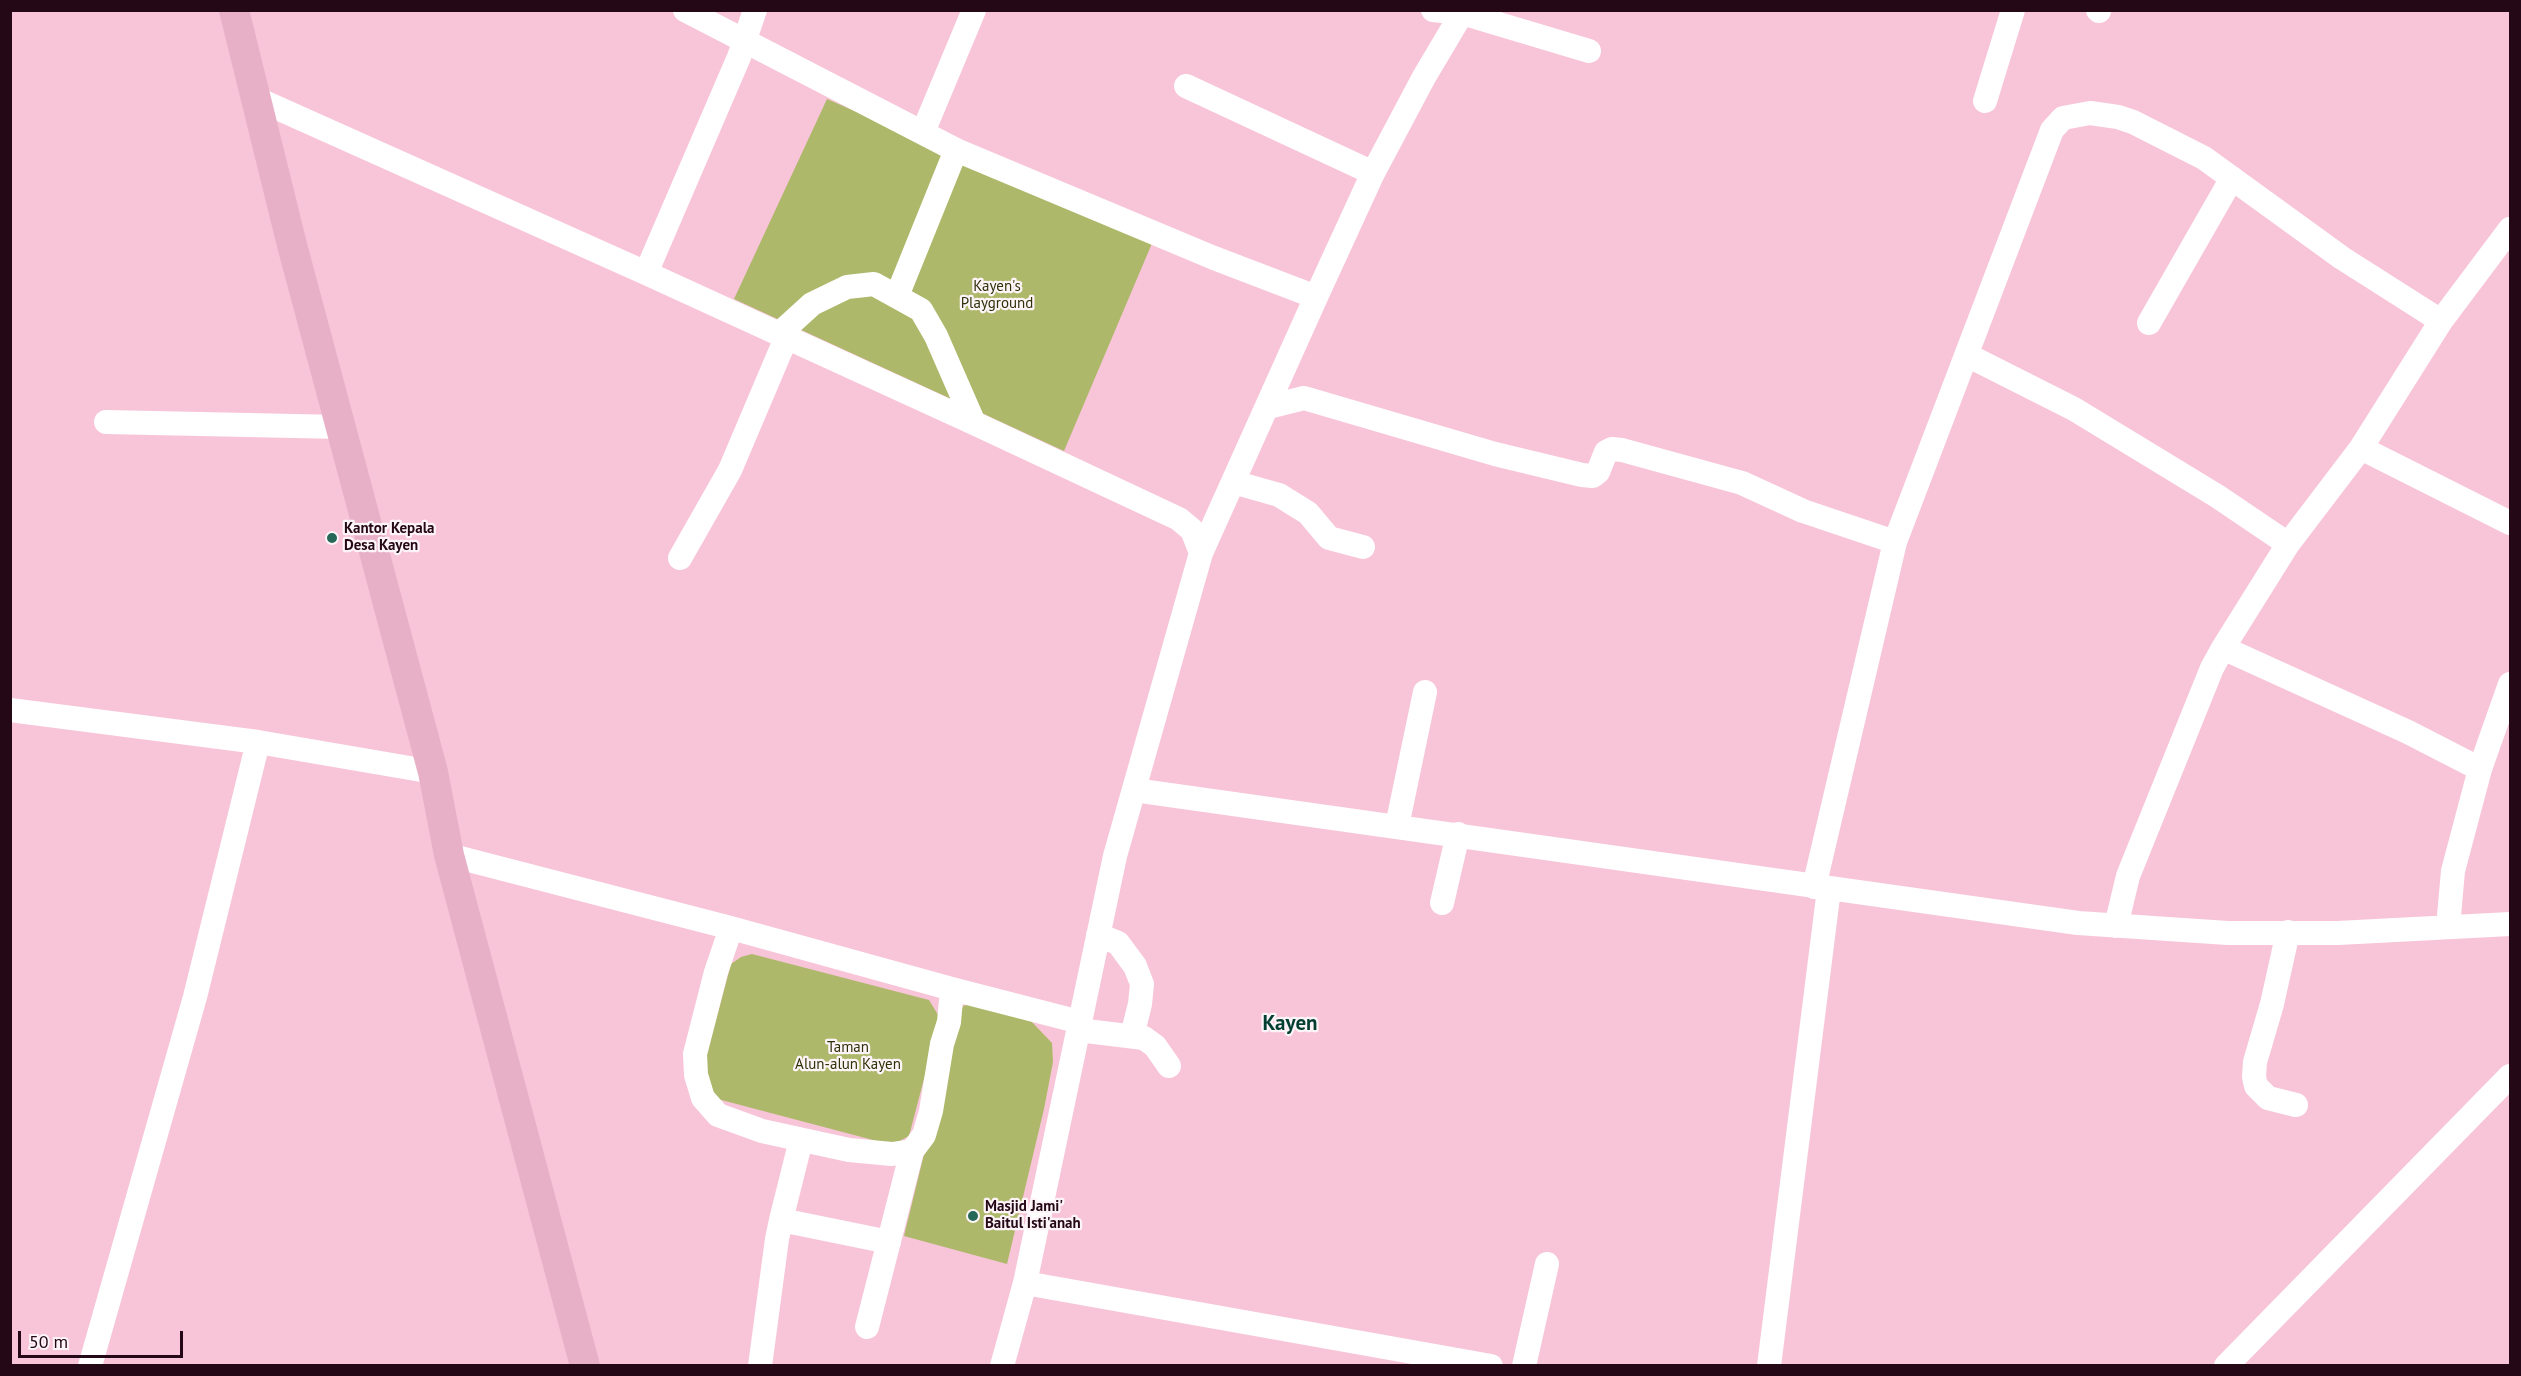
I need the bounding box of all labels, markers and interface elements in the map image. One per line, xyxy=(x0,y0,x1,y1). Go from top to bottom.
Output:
park label: Kayen's Playground xyxy=(961,278,1033,313)
place label: Kantor Kepala Desa Kayen xyxy=(344,520,434,555)
marker: Kantor Kepala Desa Kayen xyxy=(325,531,339,545)
district label: Kayen xyxy=(1262,1011,1318,1037)
park label: Taman Alun-alun Kayen xyxy=(795,1039,901,1074)
place label: Masjid Jami' Baitul Isti'anah xyxy=(985,1198,1081,1233)
marker: Masjid Jami' Baitul Isti'anah xyxy=(966,1209,980,1223)
scale bar xyxy=(21,1319,186,1357)
text: 50 m xyxy=(29,1330,68,1353)

